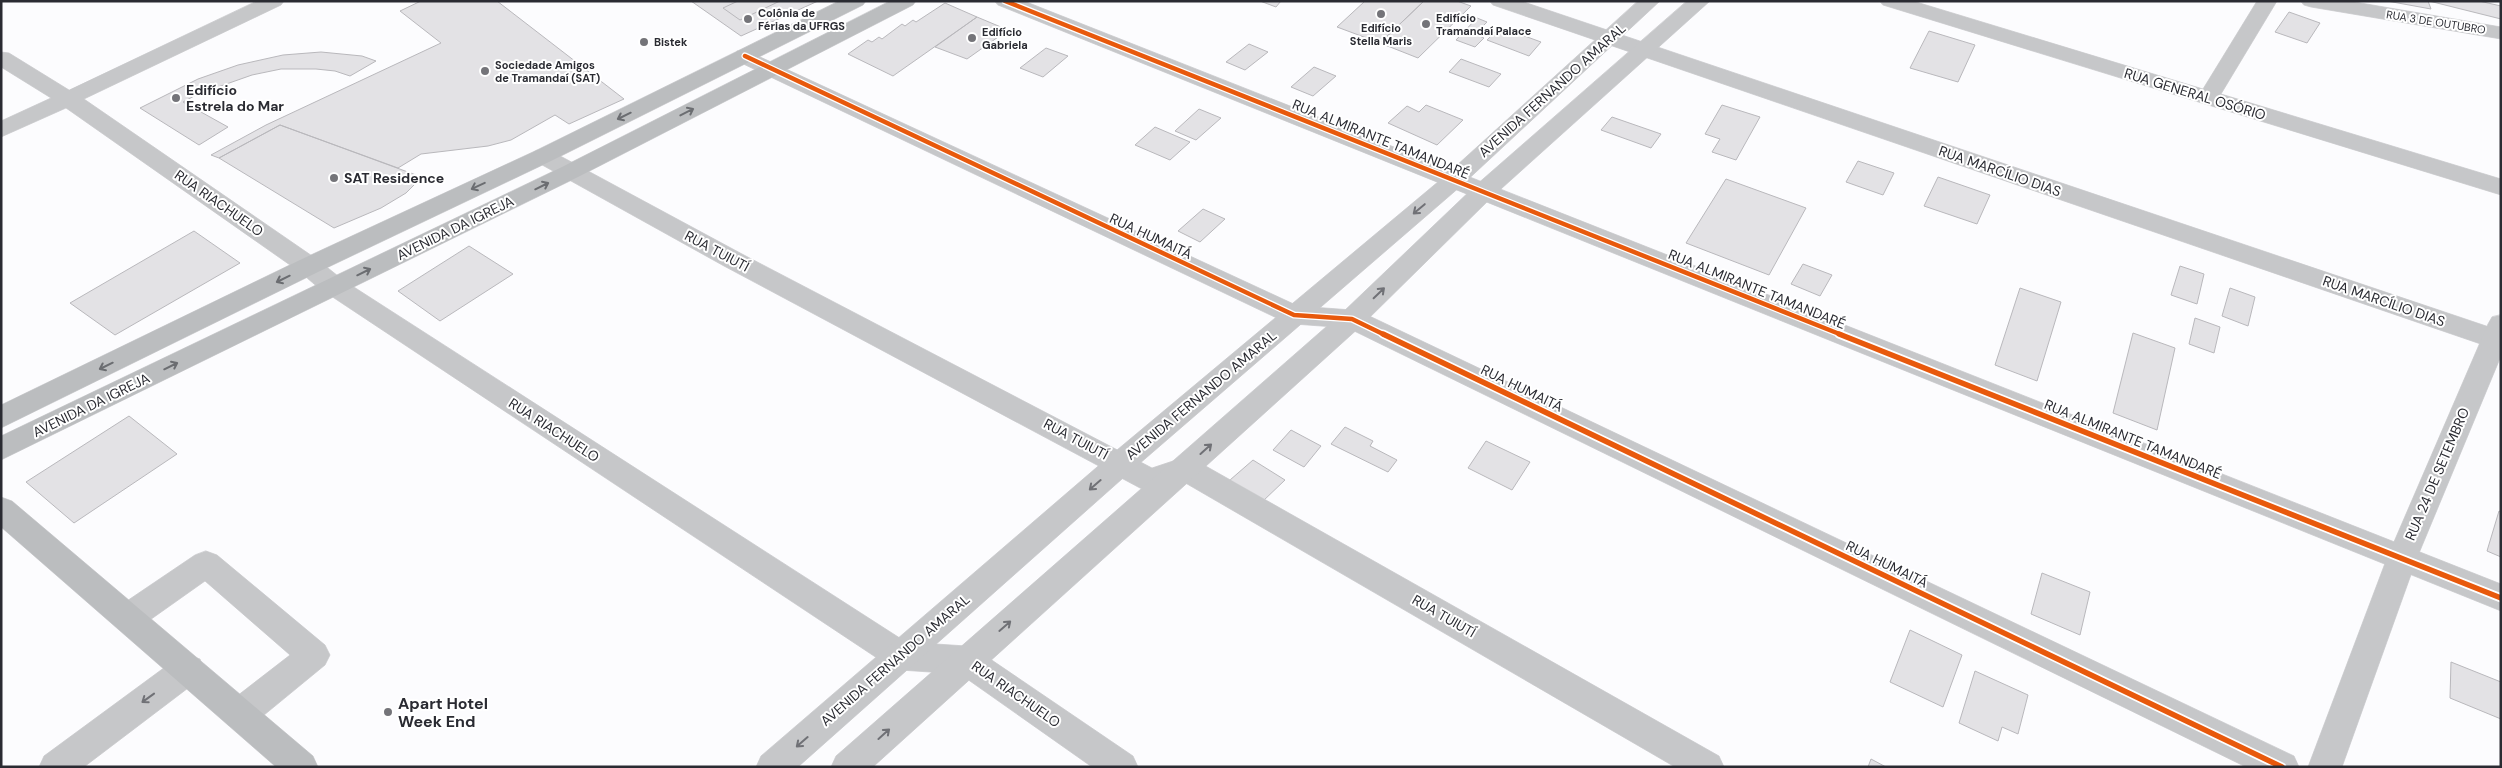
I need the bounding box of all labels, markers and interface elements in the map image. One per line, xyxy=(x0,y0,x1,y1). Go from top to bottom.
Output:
place label: Colônia de Férias da UFRGS xyxy=(758,6,845,33)
street label: RUA 3 DE OUTUBRO xyxy=(2385,7,2487,37)
marker: Edifício Stella Maris xyxy=(1375,8,1387,20)
place label: Edifício Tramandaí Palace xyxy=(1436,11,1532,38)
marker: Colônia de Férias da UFRGS xyxy=(742,13,754,25)
marker: Edifício Tramandaí Palace xyxy=(1420,18,1432,30)
street label: AVENIDA FERNANDO AMARAL xyxy=(1475,19,1629,161)
place label: Edifício Stella Maris xyxy=(1350,21,1412,48)
place label: Edifício Gabriela xyxy=(982,25,1028,52)
marker: Edifício Gabriela xyxy=(966,32,978,44)
place label: Bistek xyxy=(654,35,688,49)
marker: Bistek xyxy=(638,36,650,48)
place label: Sociedade Amigos de Tramandaí (SAT) xyxy=(495,58,600,85)
street label: RUA GENERAL OSÓRIO xyxy=(2122,64,2268,124)
marker: Sociedade Amigos de Tramandaí (SAT) xyxy=(479,65,491,77)
place label: Edifício Estrela do Mar xyxy=(186,81,284,115)
marker: Edifício Estrela do Mar xyxy=(170,92,182,104)
street label: RUA ALMIRANTE TAMANDARÉ xyxy=(1290,95,1472,183)
one-way arrow xyxy=(679,107,694,117)
one-way arrow xyxy=(617,111,632,121)
street label: RUA MARCÍLIO DIAS xyxy=(1936,142,2064,200)
street label: RUA RIACHUELO xyxy=(171,166,267,240)
place label: SAT Residence xyxy=(344,169,444,187)
marker: SAT Residence xyxy=(328,172,340,184)
one-way arrow xyxy=(534,181,549,190)
one-way arrow xyxy=(471,182,486,192)
street label: AVENIDA DA IGREJA xyxy=(393,192,517,264)
one-way arrow xyxy=(1413,204,1426,215)
street label: RUA HUMAITÁ xyxy=(1107,209,1195,263)
street label: RUA TUIUTÍ xyxy=(682,226,753,276)
street label: RUA ALMIRANTE TAMANDARÉ xyxy=(1666,245,1848,333)
one-way arrow xyxy=(356,267,371,276)
street label: RUA MARCÍLIO DIAS xyxy=(2320,272,2448,330)
one-way arrow xyxy=(276,274,291,284)
one-way arrow xyxy=(1372,288,1384,300)
street label: AVENIDA FERNANDO AMARAL xyxy=(1122,326,1280,464)
street label: RUA HUMAITÁ xyxy=(1478,360,1566,416)
one-way arrow xyxy=(163,361,178,370)
one-way arrow xyxy=(99,362,114,371)
street label: AVENIDA DA IGREJA xyxy=(29,369,153,441)
street label: RUA RIACHUELO xyxy=(505,394,603,466)
street label: RUA ALMIRANTE TAMANDARÉ xyxy=(2042,395,2224,483)
street label: RUA 24 DE SETEMBRO xyxy=(2401,405,2473,543)
street label: RUA TUIUTÍ xyxy=(1041,414,1112,464)
one-way arrow xyxy=(1200,444,1213,455)
one-way arrow xyxy=(1089,479,1102,491)
street label: RUA HUMAITÁ xyxy=(1843,536,1931,592)
street label: AVENIDA FERNANDO AMARAL xyxy=(817,590,973,730)
street label: RUA TUIUTÍ xyxy=(1409,591,1480,642)
one-way arrow xyxy=(999,620,1012,632)
street label: RUA RIACHUELO xyxy=(968,657,1064,731)
one-way arrow xyxy=(142,693,155,704)
place label: Apart Hotel Week End xyxy=(398,693,488,732)
marker: Apart Hotel Week End xyxy=(382,706,394,718)
one-way arrow xyxy=(878,728,891,740)
one-way arrow xyxy=(795,736,808,747)

